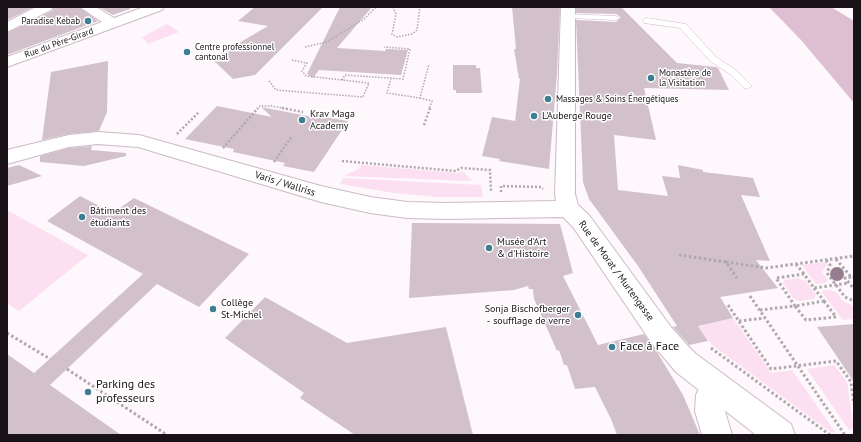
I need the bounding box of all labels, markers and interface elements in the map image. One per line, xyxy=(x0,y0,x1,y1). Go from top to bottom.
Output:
place label: Paradise Kebab xyxy=(21,16,80,26)
marker: Paradise Kebab xyxy=(83,16,93,26)
street label: Rue du Père-Girard xyxy=(23,25,95,61)
place label: Centre professionnel cantonal xyxy=(195,42,274,63)
marker: Centre professionnel cantonal xyxy=(182,47,192,57)
place label: Monastère de la Visitation xyxy=(659,68,711,89)
marker: Monastère de la Visitation xyxy=(646,73,656,83)
marker: Massages & Soins Énergétiques xyxy=(543,94,553,104)
place label: Massages & Soins Énergétiques xyxy=(556,94,678,104)
place label: Krav Maga Academy xyxy=(310,108,355,132)
place label: L'Auberge Rouge xyxy=(542,110,612,122)
marker: L'Auberge Rouge xyxy=(529,111,539,121)
marker: Krav Maga Academy xyxy=(297,115,307,125)
street label: Varis / Wallriss xyxy=(253,169,317,199)
place label: Bâtiment des étudiants xyxy=(90,205,146,228)
marker: Bâtiment des étudiants xyxy=(77,212,87,222)
street label: Rue de Morat / Murtengasse xyxy=(576,219,656,323)
place label: Musée d'Art & d'Histoire xyxy=(497,236,549,260)
marker: Musée d'Art & d'Histoire xyxy=(484,243,494,253)
place label: Collège St-Michel xyxy=(221,297,262,320)
place label: Sonja Bischofberger - soufflage de verre xyxy=(485,303,570,326)
marker: Collège St-Michel xyxy=(208,304,218,314)
marker: Sonja Bischofberger - soufflage de verre xyxy=(573,310,583,320)
place label: Face à Face xyxy=(620,340,679,354)
marker: Face à Face xyxy=(607,342,617,352)
place label: Parking des professeurs xyxy=(96,378,155,406)
marker: Parking des professeurs xyxy=(83,387,93,397)

